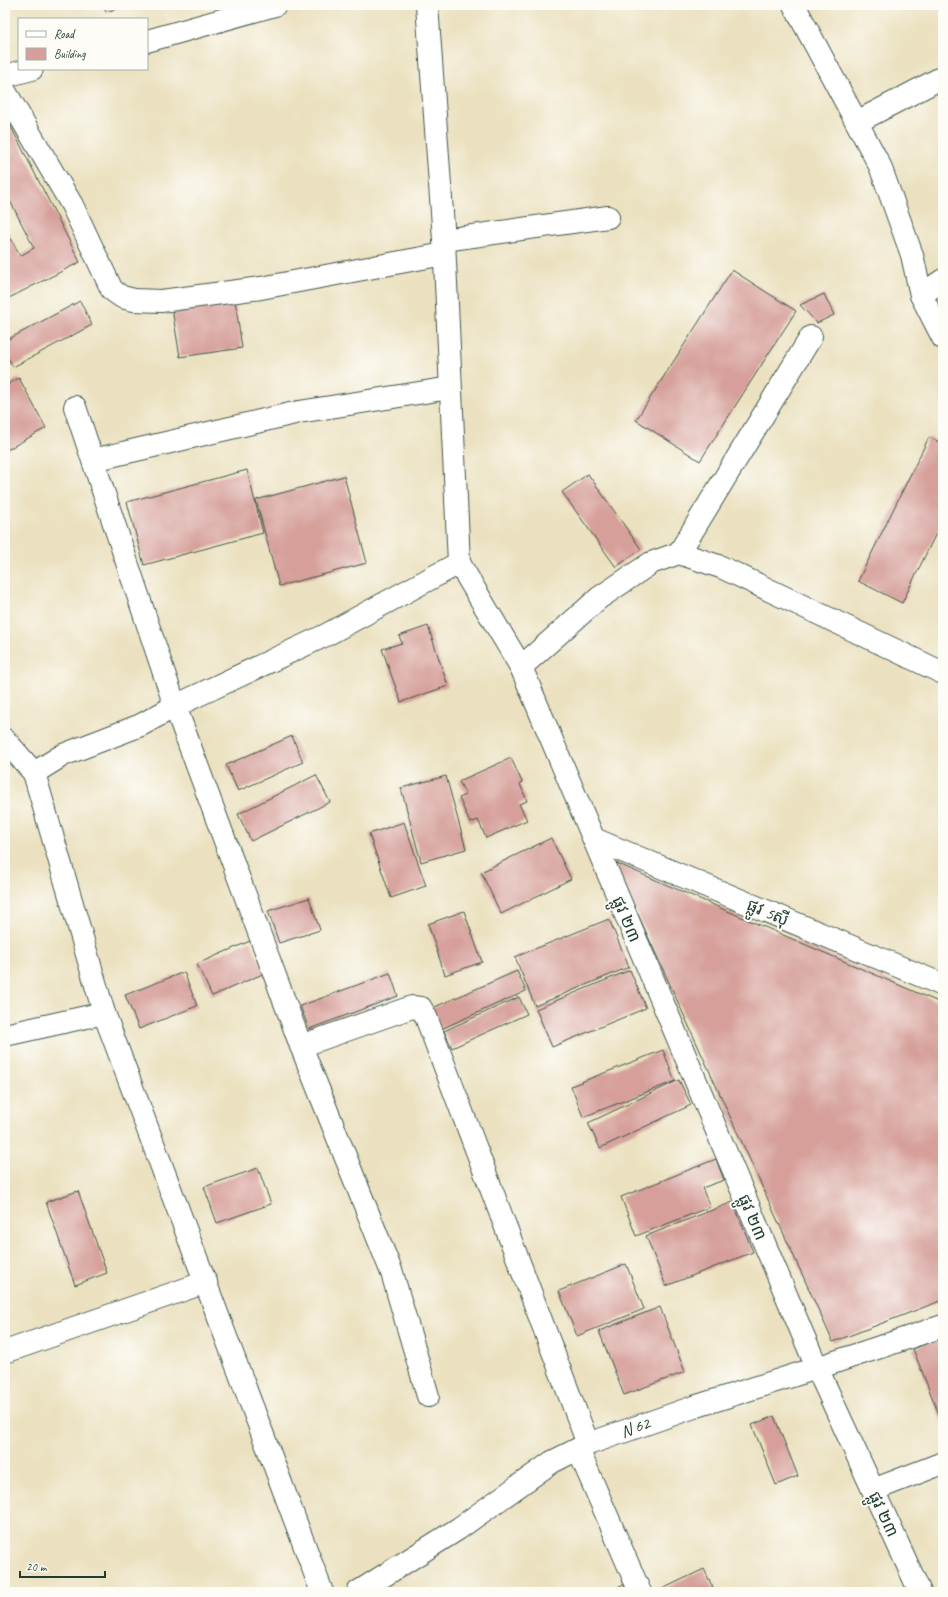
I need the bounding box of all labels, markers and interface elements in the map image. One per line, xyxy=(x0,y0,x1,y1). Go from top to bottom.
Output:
legend xyxy=(18,18,148,70)
text: Road xyxy=(54,26,76,42)
text: Building xyxy=(54,46,86,62)
street label: ផ្លូវ ២៣ xyxy=(604,893,646,947)
street label: ផ្លូវ 5ស៊ី xyxy=(742,894,792,934)
street label: ផ្លូវ ២៣ xyxy=(730,1191,772,1245)
street label: N 62 xyxy=(618,1412,654,1442)
street label: ផ្លូវ ២៣ xyxy=(860,1488,903,1542)
scale bar xyxy=(20,1553,105,1579)
text: 20 m xyxy=(26,1559,48,1575)

